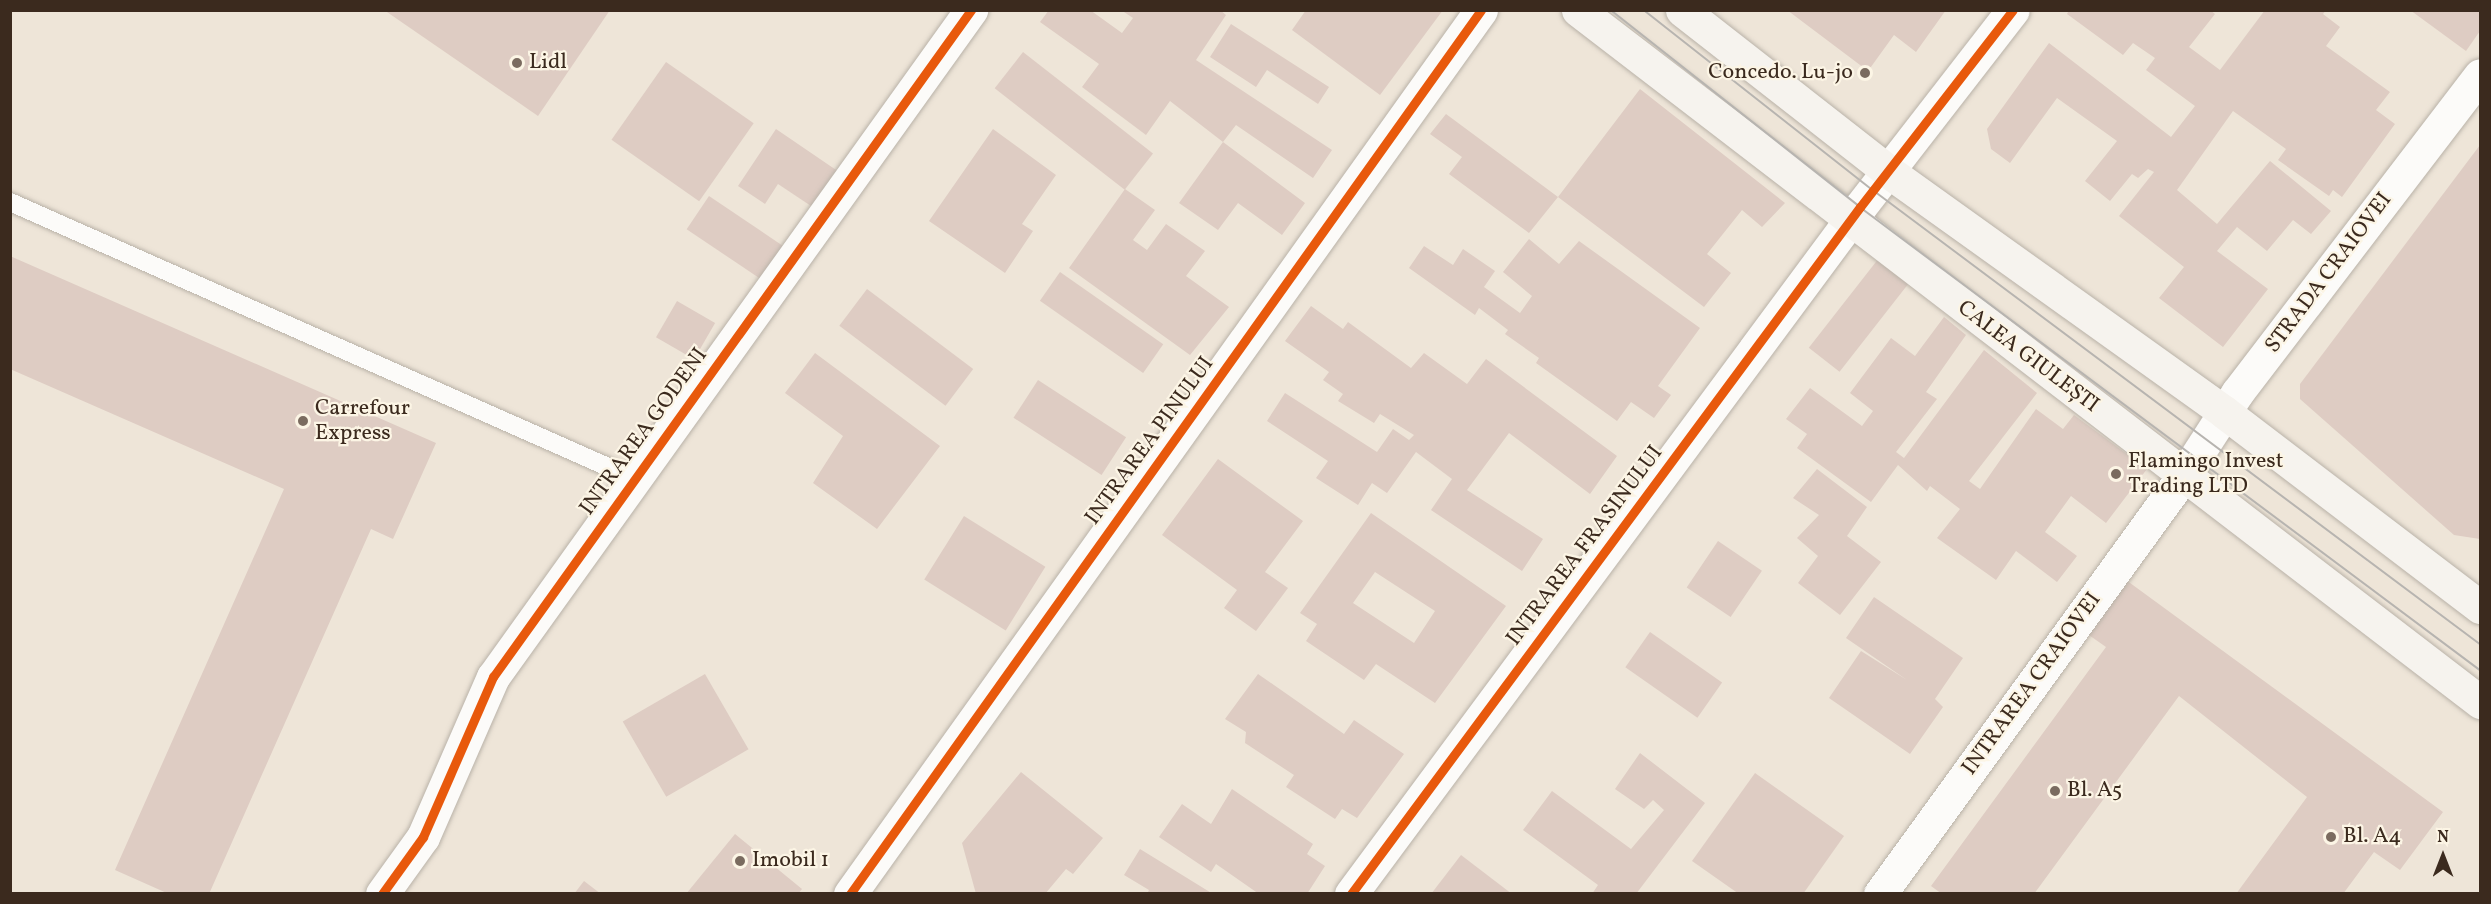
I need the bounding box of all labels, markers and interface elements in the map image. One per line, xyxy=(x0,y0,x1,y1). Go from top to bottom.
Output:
place label: Lidl xyxy=(529,50,567,76)
marker: Lidl xyxy=(510,56,524,70)
place label: Concedo. Lu-jo xyxy=(1708,60,1853,86)
marker: Concedo. Lu-jo xyxy=(1858,66,1872,80)
street label: STRADA CRAIOVEI xyxy=(2260,188,2398,358)
street label: CALEA GIULEȘTI xyxy=(1952,295,2104,419)
street label: INTRAREA GODENI xyxy=(574,343,714,521)
street label: INTRAREA PINULUI xyxy=(1080,352,1220,530)
place label: Carrefour Express xyxy=(315,395,410,446)
marker: Carrefour Express xyxy=(296,414,310,428)
street label: INTRAREA FRASINULUI xyxy=(1501,441,1669,651)
place label: Flamingo Invest Trading LTD xyxy=(2128,448,2283,500)
marker: Flamingo Invest Trading LTD xyxy=(2109,467,2123,481)
street label: INTRAREA CRAIOVEI xyxy=(1957,588,2107,780)
place label: Bl. A5 xyxy=(2067,778,2122,804)
marker: Bl. A5 xyxy=(2048,784,2062,798)
place label: Bl. A4 xyxy=(2343,824,2401,850)
north arrow xyxy=(2413,826,2473,886)
text: N xyxy=(2437,827,2449,849)
marker: Bl. A4 xyxy=(2324,830,2338,844)
place label: Imobil 1 xyxy=(752,848,829,874)
marker: Imobil 1 xyxy=(733,854,747,868)

